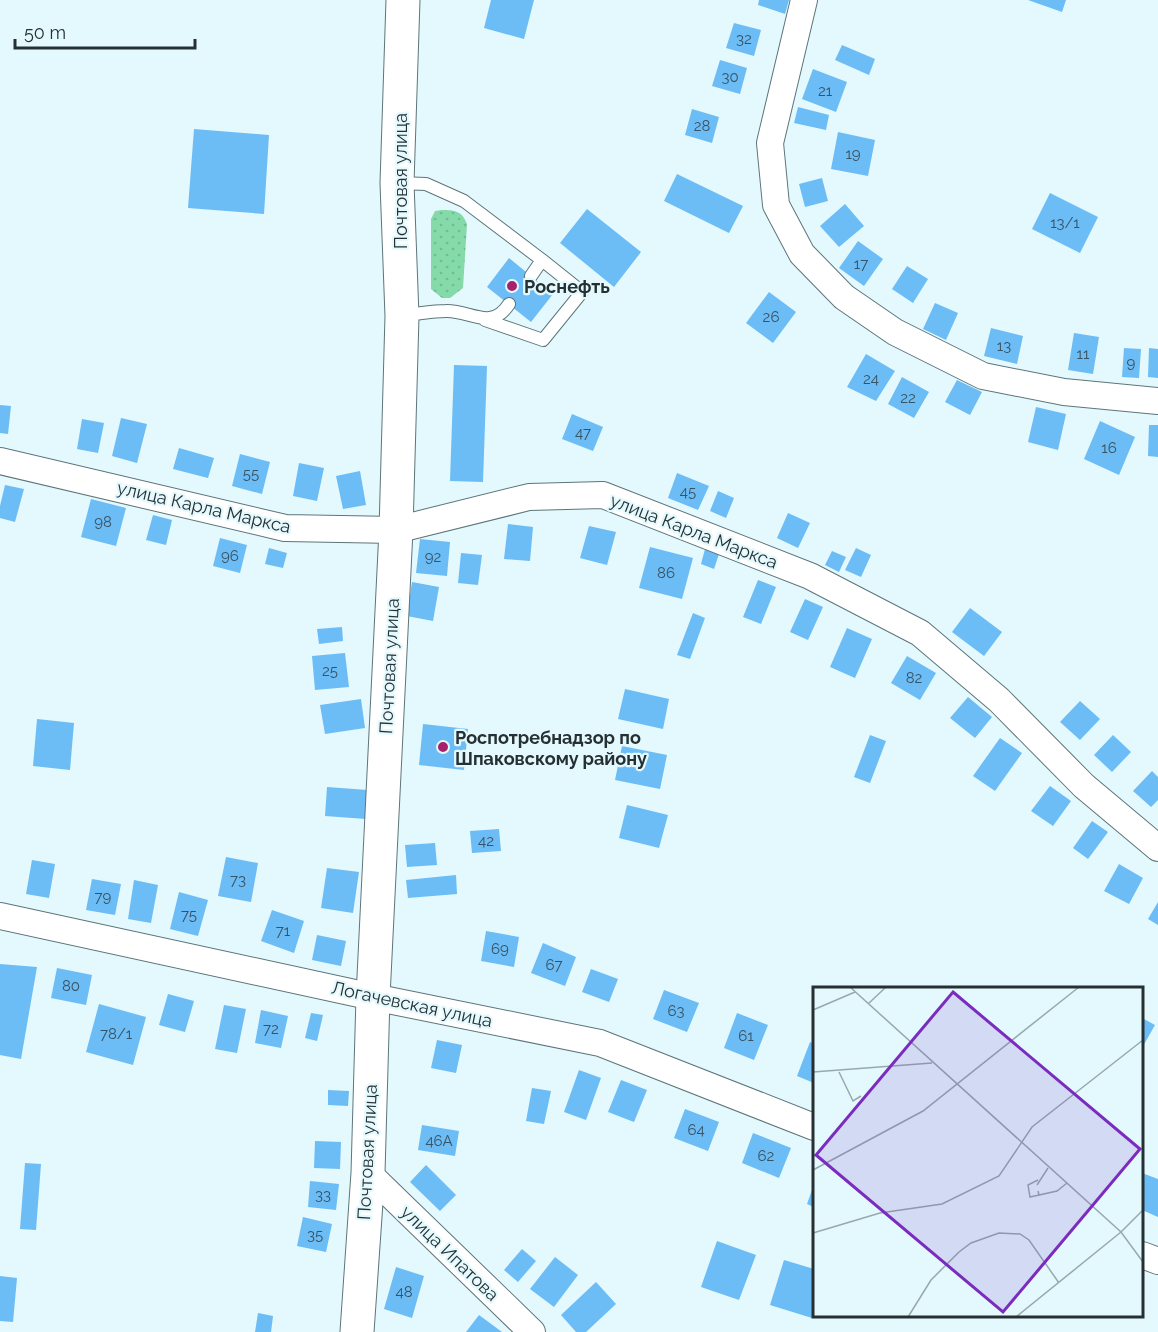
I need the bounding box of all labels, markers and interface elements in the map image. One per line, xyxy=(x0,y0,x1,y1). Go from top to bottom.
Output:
scale bar xyxy=(15,12,195,50)
text: 50 m xyxy=(24,22,66,43)
house number: 32 xyxy=(736,30,752,48)
house number: 30 xyxy=(721,68,739,86)
house number: 21 xyxy=(818,82,833,100)
street label: Почтовая улица xyxy=(390,113,411,249)
house number: 28 xyxy=(694,117,710,135)
house number: 19 xyxy=(845,145,861,163)
house number: 13/1 xyxy=(1050,214,1080,232)
house number: 17 xyxy=(854,255,868,273)
place label: Роснефть xyxy=(524,276,610,297)
marker: Роснефть xyxy=(505,279,519,293)
house number: 26 xyxy=(763,308,779,326)
house number: 13 xyxy=(997,337,1011,355)
house number: 11 xyxy=(1077,345,1090,363)
house number: 9 xyxy=(1127,354,1136,372)
house number: 24 xyxy=(863,370,879,388)
house number: 22 xyxy=(900,389,916,407)
house number: 47 xyxy=(575,424,591,442)
house number: 16 xyxy=(1101,439,1117,457)
house number: 55 xyxy=(243,465,259,483)
street label: улица Карла Маркса xyxy=(115,477,293,537)
house number: 45 xyxy=(680,483,696,501)
street label: улица Карла Маркса xyxy=(607,489,781,573)
house number: 98 xyxy=(94,513,112,531)
house number: 96 xyxy=(221,547,239,565)
house number: 92 xyxy=(425,548,441,566)
house number: 86 xyxy=(657,564,675,582)
street label: Почтовая улица xyxy=(375,598,403,734)
house number: 25 xyxy=(322,662,338,680)
house number: 82 xyxy=(906,669,923,687)
place label: Роспотребнадзор по Шпаковскому району xyxy=(455,727,647,769)
marker: Роспотребнадзор по Шпаковскому району xyxy=(436,740,450,754)
house number: 42 xyxy=(478,832,494,850)
house number: 73 xyxy=(230,871,246,889)
house number: 79 xyxy=(95,888,112,906)
house number: 75 xyxy=(181,906,197,924)
house number: 71 xyxy=(276,922,291,940)
house number: 69 xyxy=(491,940,509,958)
house number: 67 xyxy=(545,956,563,974)
house number: 80 xyxy=(62,977,80,995)
street label: Логачевская улица xyxy=(330,977,494,1031)
inset map xyxy=(813,987,1143,1317)
house number: 63 xyxy=(667,1002,685,1020)
house number: 72 xyxy=(263,1020,279,1038)
house number: 78/1 xyxy=(100,1025,133,1043)
house number: 61 xyxy=(738,1027,754,1045)
street label: Почтовая улица xyxy=(353,1084,381,1220)
house number: 64 xyxy=(687,1121,705,1139)
house number: 46А xyxy=(425,1132,453,1150)
house number: 62 xyxy=(758,1147,775,1165)
house number: 33 xyxy=(315,1186,331,1204)
street label: улица Ипатова xyxy=(397,1201,503,1305)
house number: 35 xyxy=(307,1226,323,1244)
house number: 48 xyxy=(395,1283,413,1301)

